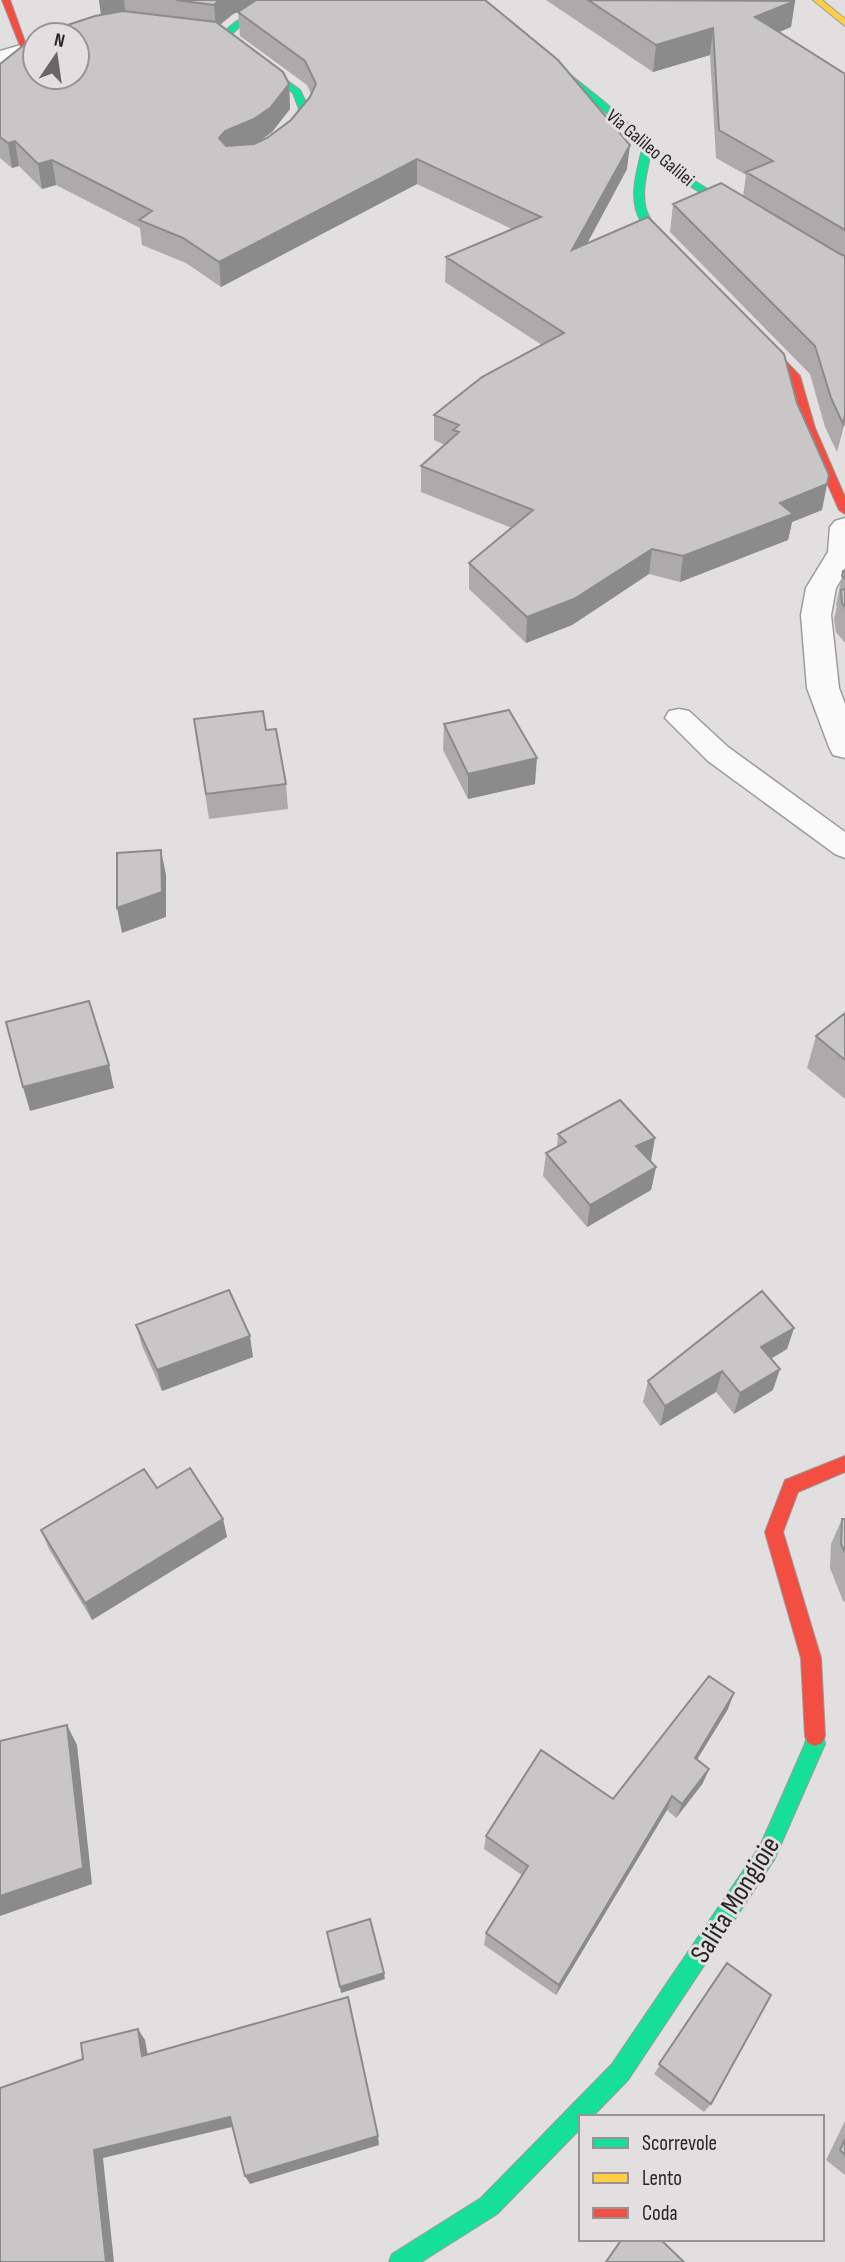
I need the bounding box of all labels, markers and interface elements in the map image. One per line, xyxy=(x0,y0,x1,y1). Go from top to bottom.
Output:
north arrow xyxy=(21,21,91,91)
text: N xyxy=(52,29,67,53)
street label: Via Galileo Galilei xyxy=(601,105,699,192)
street label: Salita Mongioie xyxy=(684,1831,787,1969)
legend xyxy=(579,2115,824,2241)
text: Scorrevole xyxy=(642,2131,717,2156)
text: Lento xyxy=(642,2166,682,2191)
text: Coda xyxy=(642,2201,678,2226)

